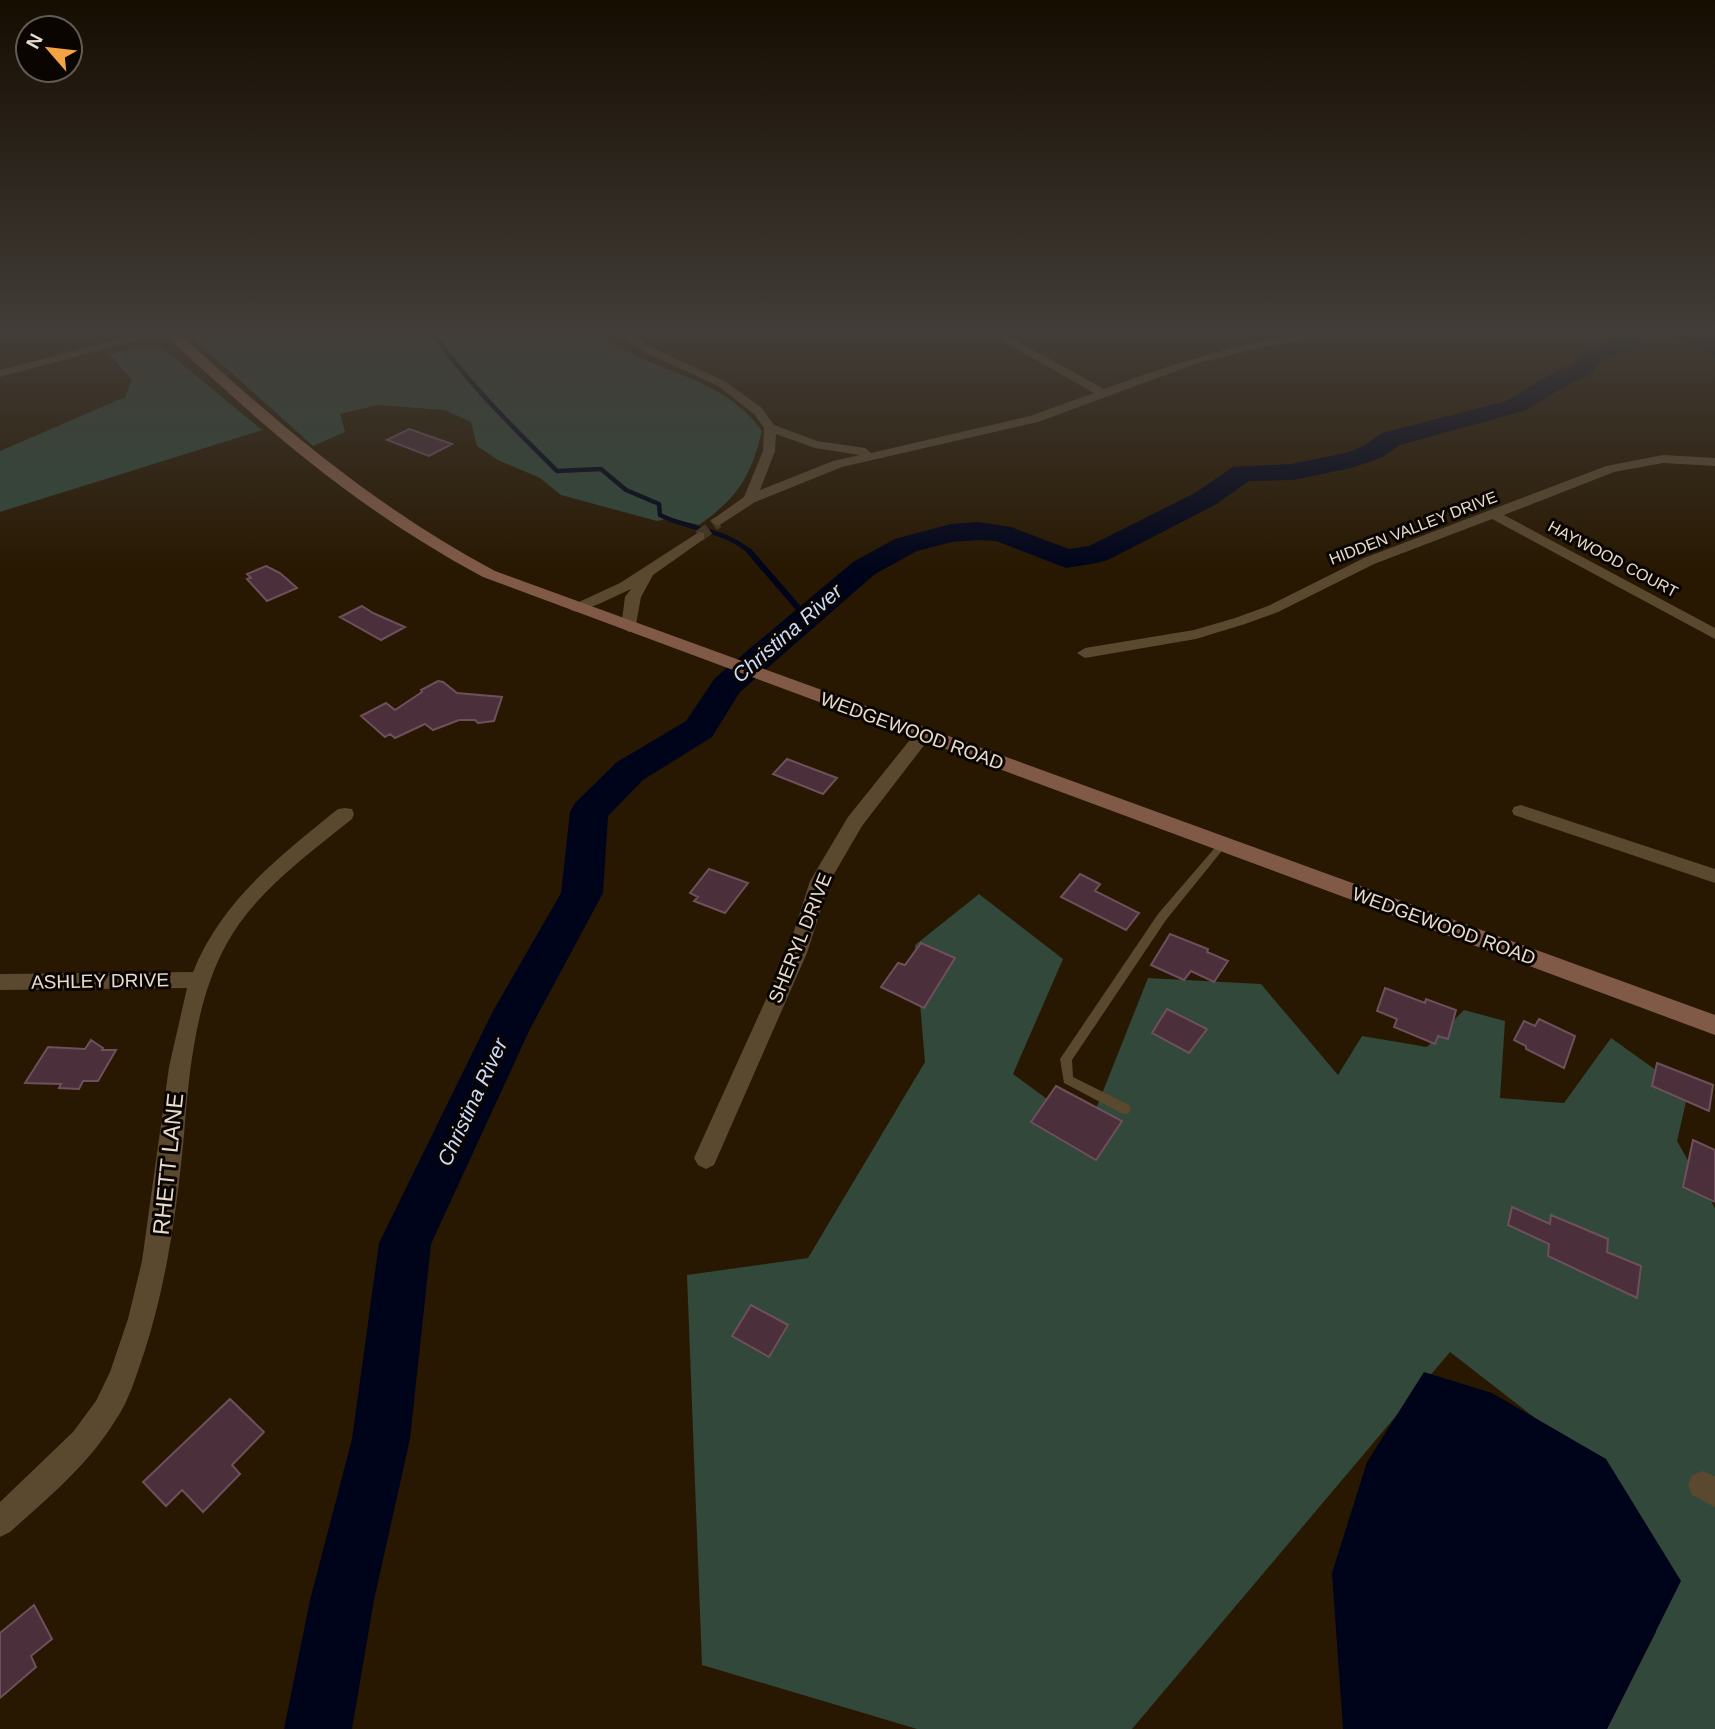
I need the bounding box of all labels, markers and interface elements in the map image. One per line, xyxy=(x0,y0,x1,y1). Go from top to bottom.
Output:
north arrow xyxy=(14,14,84,84)
text: N xyxy=(22,30,47,52)
street label: HIDDEN VALLEY DRIVE xyxy=(1327,488,1499,568)
street label: HAYWOOD COURT xyxy=(1545,518,1681,600)
water label: Christina River xyxy=(727,578,847,687)
street label: WEDGEWOOD ROAD xyxy=(818,688,1006,774)
street label: SHERYL DRIVE xyxy=(764,870,836,1006)
street label: WEDGEWOOD ROAD xyxy=(1350,883,1538,969)
street label: ASHLEY DRIVE xyxy=(31,969,169,993)
water label: Christina River xyxy=(432,1034,512,1169)
street label: RHETT LANE xyxy=(148,1092,188,1236)

